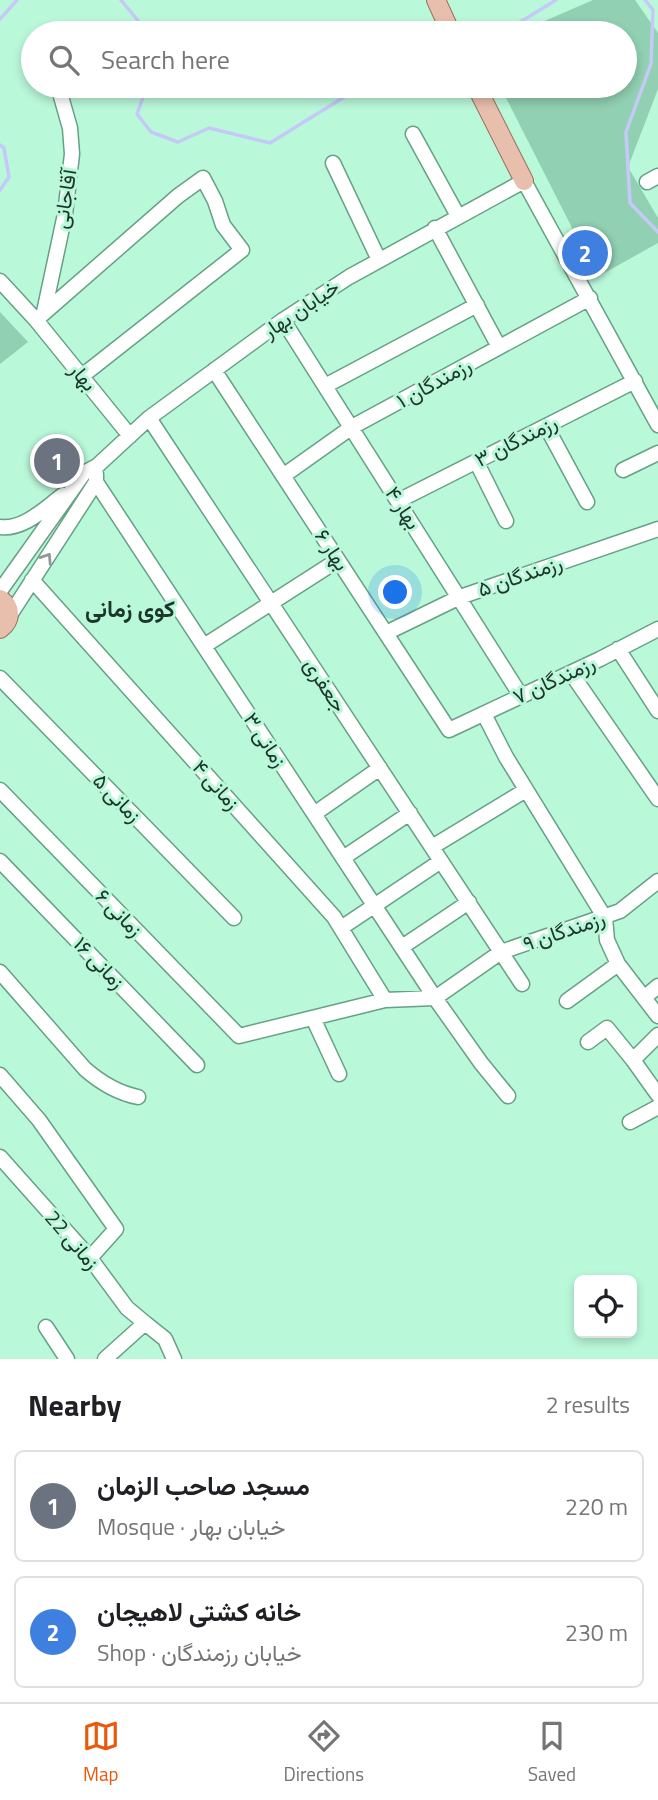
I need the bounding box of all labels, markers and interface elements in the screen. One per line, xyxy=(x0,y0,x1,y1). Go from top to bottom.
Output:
search box xyxy=(21,21,637,98)
text: Search here xyxy=(101,40,230,79)
icon: search xyxy=(45,41,83,79)
street label: آقاجانی xyxy=(44,165,85,231)
pin: 2 xyxy=(562,227,608,279)
street label: خیابان بهار xyxy=(255,271,345,346)
street label: رزمندگان ۱ xyxy=(390,348,477,416)
street label: بهار xyxy=(61,354,105,398)
street label: رزمندگان ۳ xyxy=(469,406,563,475)
pin: 1 xyxy=(34,435,80,487)
street label: بهار ۴ xyxy=(378,479,430,535)
street label: بهار ۶ xyxy=(307,522,358,577)
street label: رزمندگان ۵ xyxy=(473,546,566,604)
one-way arrow xyxy=(39,552,52,565)
your location xyxy=(378,575,412,609)
district label: کوی زمانی xyxy=(85,591,175,626)
street label: رزمندگان ۷ xyxy=(507,646,600,712)
street label: جعفری xyxy=(296,651,355,718)
street label: زمانی ۳ xyxy=(236,705,296,773)
street label: زمانی ۴ xyxy=(185,752,248,817)
street label: زمانی ۵ xyxy=(86,765,150,830)
street label: زمانی ۶ xyxy=(89,881,151,944)
street label: رزمندگان ۹ xyxy=(518,901,609,959)
street label: زمانی ۱۶ xyxy=(66,929,133,996)
street label: زمانی 22 xyxy=(38,1202,108,1276)
map controls xyxy=(574,1275,637,1338)
button: locate xyxy=(574,1275,637,1338)
text: Nearby xyxy=(28,1382,121,1428)
text: 2 results xyxy=(546,1387,630,1422)
text: مسجد صاحب الزمان xyxy=(97,1466,310,1505)
text: 1 xyxy=(47,1489,59,1524)
text: 220 m xyxy=(565,1489,628,1524)
text: Mosque · خیابان بهار xyxy=(97,1509,285,1544)
text: خانه کشتی لاهیجان xyxy=(97,1592,301,1631)
text: 2 xyxy=(47,1615,59,1650)
text: 230 m xyxy=(565,1615,628,1650)
text: Shop · خیابان رزمندگان xyxy=(97,1635,302,1670)
tab: Map xyxy=(82,1717,120,1788)
tab: Directions xyxy=(284,1717,364,1788)
tab: Saved xyxy=(528,1717,576,1788)

